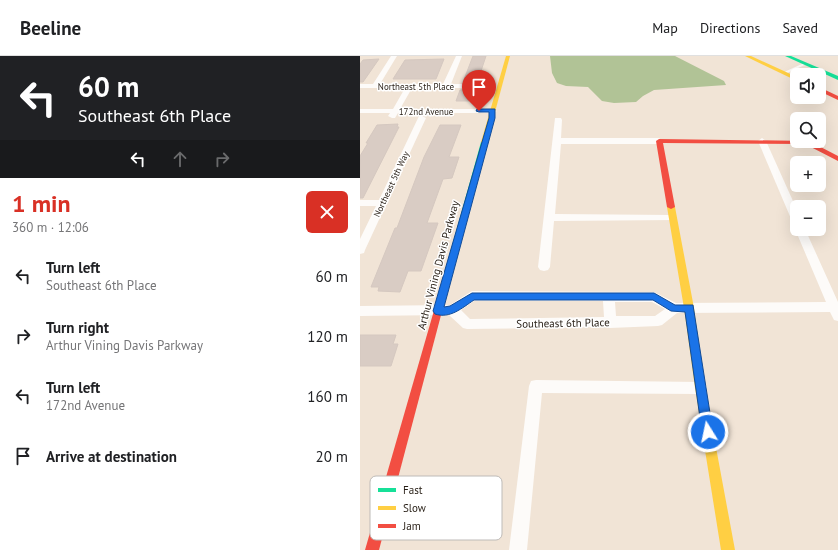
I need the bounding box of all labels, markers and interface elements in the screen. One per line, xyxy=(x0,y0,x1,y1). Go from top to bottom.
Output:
text: Beeline xyxy=(20,16,81,40)
text: Map xyxy=(652,19,678,37)
text: Directions xyxy=(700,19,760,37)
text: Saved xyxy=(782,19,818,37)
text: 60 m xyxy=(78,68,139,105)
map controls xyxy=(790,68,826,236)
button: sound xyxy=(790,68,826,104)
pin xyxy=(462,70,496,111)
icon: left xyxy=(12,72,64,124)
icon: arrive xyxy=(468,76,490,98)
street label: Northeast 5th Place xyxy=(378,81,455,92)
text: Southeast 6th Place xyxy=(78,104,231,127)
street label: 172nd Avenue xyxy=(399,106,454,117)
button: search xyxy=(790,112,826,148)
icon: left xyxy=(127,148,149,170)
icon: ahead xyxy=(169,148,191,170)
icon: right xyxy=(211,148,233,170)
street label: Northeast 5th Way xyxy=(371,149,411,219)
button: + xyxy=(790,156,826,192)
text: 1 min xyxy=(12,188,71,219)
button: close xyxy=(306,191,348,233)
street label: Arthur Vining Davis Parkway xyxy=(414,198,462,331)
button: − xyxy=(790,200,826,236)
text: 360 m · 12:06 xyxy=(12,219,89,236)
text: Turn left xyxy=(46,258,100,277)
icon: left xyxy=(12,265,34,287)
text: 60 m xyxy=(315,267,348,286)
text: Southeast 6th Place xyxy=(46,277,157,294)
street label: Southeast 6th Place xyxy=(516,315,610,331)
text: Turn right xyxy=(46,318,109,337)
icon: right xyxy=(12,325,34,347)
text: 120 m xyxy=(307,327,348,346)
text: Arthur Vining Davis Parkway xyxy=(46,337,203,354)
text: Turn left xyxy=(46,378,100,397)
icon: left xyxy=(12,385,34,407)
text: 160 m xyxy=(307,387,348,406)
text: 172nd Avenue xyxy=(46,397,125,414)
position arrow xyxy=(687,411,729,453)
icon: arrive xyxy=(12,445,34,467)
text: Arrive at destination xyxy=(46,447,177,466)
text: 20 m xyxy=(315,447,348,466)
legend xyxy=(370,476,502,540)
text: Fast xyxy=(403,483,423,497)
text: Slow xyxy=(403,501,426,515)
text: Jam xyxy=(402,519,421,533)

